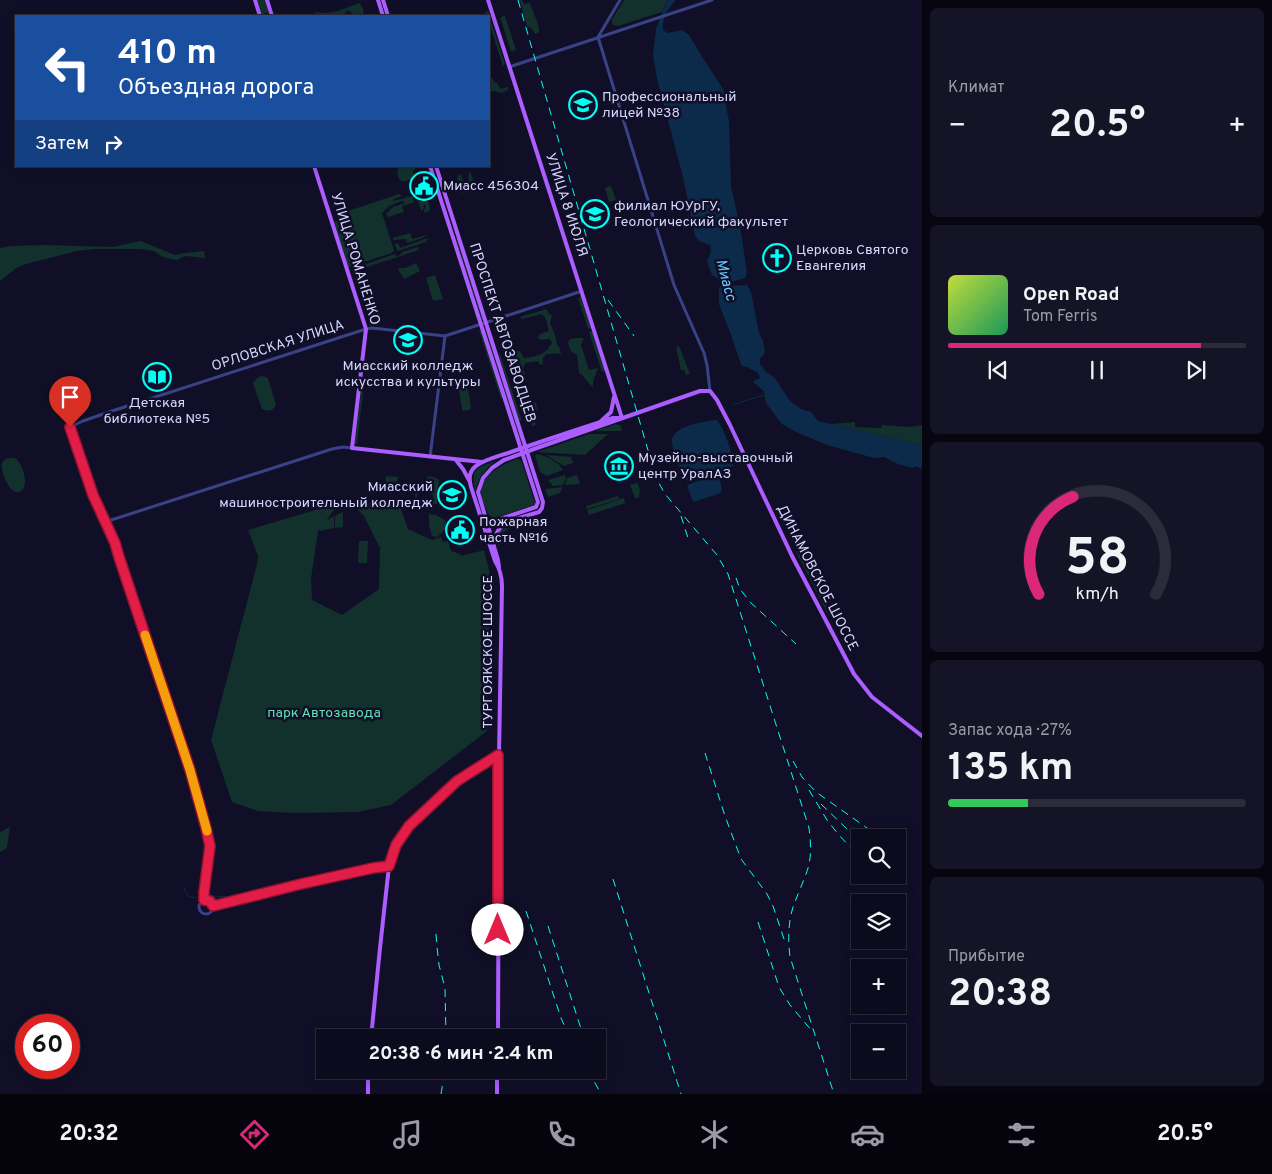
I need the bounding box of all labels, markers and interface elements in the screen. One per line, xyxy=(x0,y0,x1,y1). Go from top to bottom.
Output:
text: 410 m xyxy=(118,32,217,76)
icon: left xyxy=(35,35,100,100)
text: Объездная дорога xyxy=(118,75,314,102)
text: Климат xyxy=(948,78,1005,98)
place label: Профессиональный лицей №38 xyxy=(602,89,737,122)
school or university icon: Профессиональный лицей №38 xyxy=(568,90,598,120)
text: 20.5° xyxy=(1049,102,1145,151)
text: − xyxy=(948,109,966,145)
text: + xyxy=(1228,109,1246,145)
icon: right xyxy=(99,130,127,158)
text: Затем xyxy=(35,132,89,156)
street label: УЛИЦА 8 ИЮЛЯ xyxy=(541,151,591,259)
public building icon: Миасс 456304 xyxy=(409,171,439,201)
place label: Миасс 456304 xyxy=(443,178,539,195)
street label: УЛИЦА РОМАНЕНКО xyxy=(327,191,383,327)
place label: филиал ЮУрГУ, Геологический факультет xyxy=(614,198,788,231)
school or university icon: филиал ЮУрГУ, Геологический факультет xyxy=(580,199,610,229)
street label: ПРОСПЕКТ АВТОЗАВОДЦЕВ xyxy=(465,241,539,425)
place label: Церковь Святого Евангелия xyxy=(796,242,909,275)
church icon: Церковь Святого Евангелия xyxy=(762,243,792,273)
water label: Миасс xyxy=(710,257,740,304)
text: Open Road xyxy=(1023,283,1119,307)
text: Tom Ferris xyxy=(1023,307,1097,327)
street label: ОРЛОВСКАЯ УЛИЦА xyxy=(210,317,346,375)
school or university icon: Миасский колледж искусства и культуры xyxy=(393,325,423,355)
icon: previous xyxy=(984,356,1012,384)
icon: pause xyxy=(1083,356,1111,384)
icon: next xyxy=(1182,356,1210,384)
place label: Миасский колледж искусства и культуры xyxy=(335,358,481,391)
library icon: Детская библиотека №5 xyxy=(142,362,172,392)
pin xyxy=(49,376,91,427)
icon: arrive xyxy=(56,383,84,411)
place label: Детская библиотека №5 xyxy=(104,395,210,428)
place label: Музейно-выставочный центр УралАЗ xyxy=(638,450,793,483)
museum icon: Музейно-выставочный центр УралАЗ xyxy=(604,451,634,481)
place label: Миасский машиностроительный колледж xyxy=(219,479,433,512)
school or university icon: Миасский машиностроительный колледж xyxy=(437,480,467,510)
street label: ДИНАМОВСКОЕ ШОССЕ xyxy=(773,502,861,654)
place label: Пожарная часть №16 xyxy=(479,514,549,547)
public building icon: Пожарная часть №16 xyxy=(445,515,475,545)
text: 58 xyxy=(1065,527,1129,593)
street label: ТУРГОЯКСКОЕ ШОССЕ xyxy=(480,575,497,729)
text: km/h xyxy=(1075,583,1119,606)
park label: парк Автозавода xyxy=(267,705,381,722)
text: Запас хода · 27% xyxy=(948,721,1072,741)
text: 135 km xyxy=(948,745,1073,794)
map controls xyxy=(851,829,906,1079)
button: search xyxy=(851,829,906,884)
button: layers xyxy=(851,894,906,949)
position arrow xyxy=(471,903,523,955)
text: Прибытие xyxy=(948,947,1025,967)
button: + xyxy=(851,959,906,1014)
text: 20:38 xyxy=(948,971,1052,1020)
speed limit sign: 60 xyxy=(15,1014,80,1079)
button: − xyxy=(851,1024,906,1079)
text: 20:38 · 6 мин · 2.4 km xyxy=(369,1042,554,1066)
icon: directions xyxy=(237,1117,272,1152)
icon: music xyxy=(390,1117,425,1152)
icon: phone xyxy=(544,1117,579,1152)
icon: climate xyxy=(697,1117,732,1152)
icon: car xyxy=(850,1117,885,1152)
icon: filters xyxy=(1004,1117,1039,1152)
text: 20:32 xyxy=(59,1121,119,1148)
text: 20.5° xyxy=(1157,1121,1213,1148)

